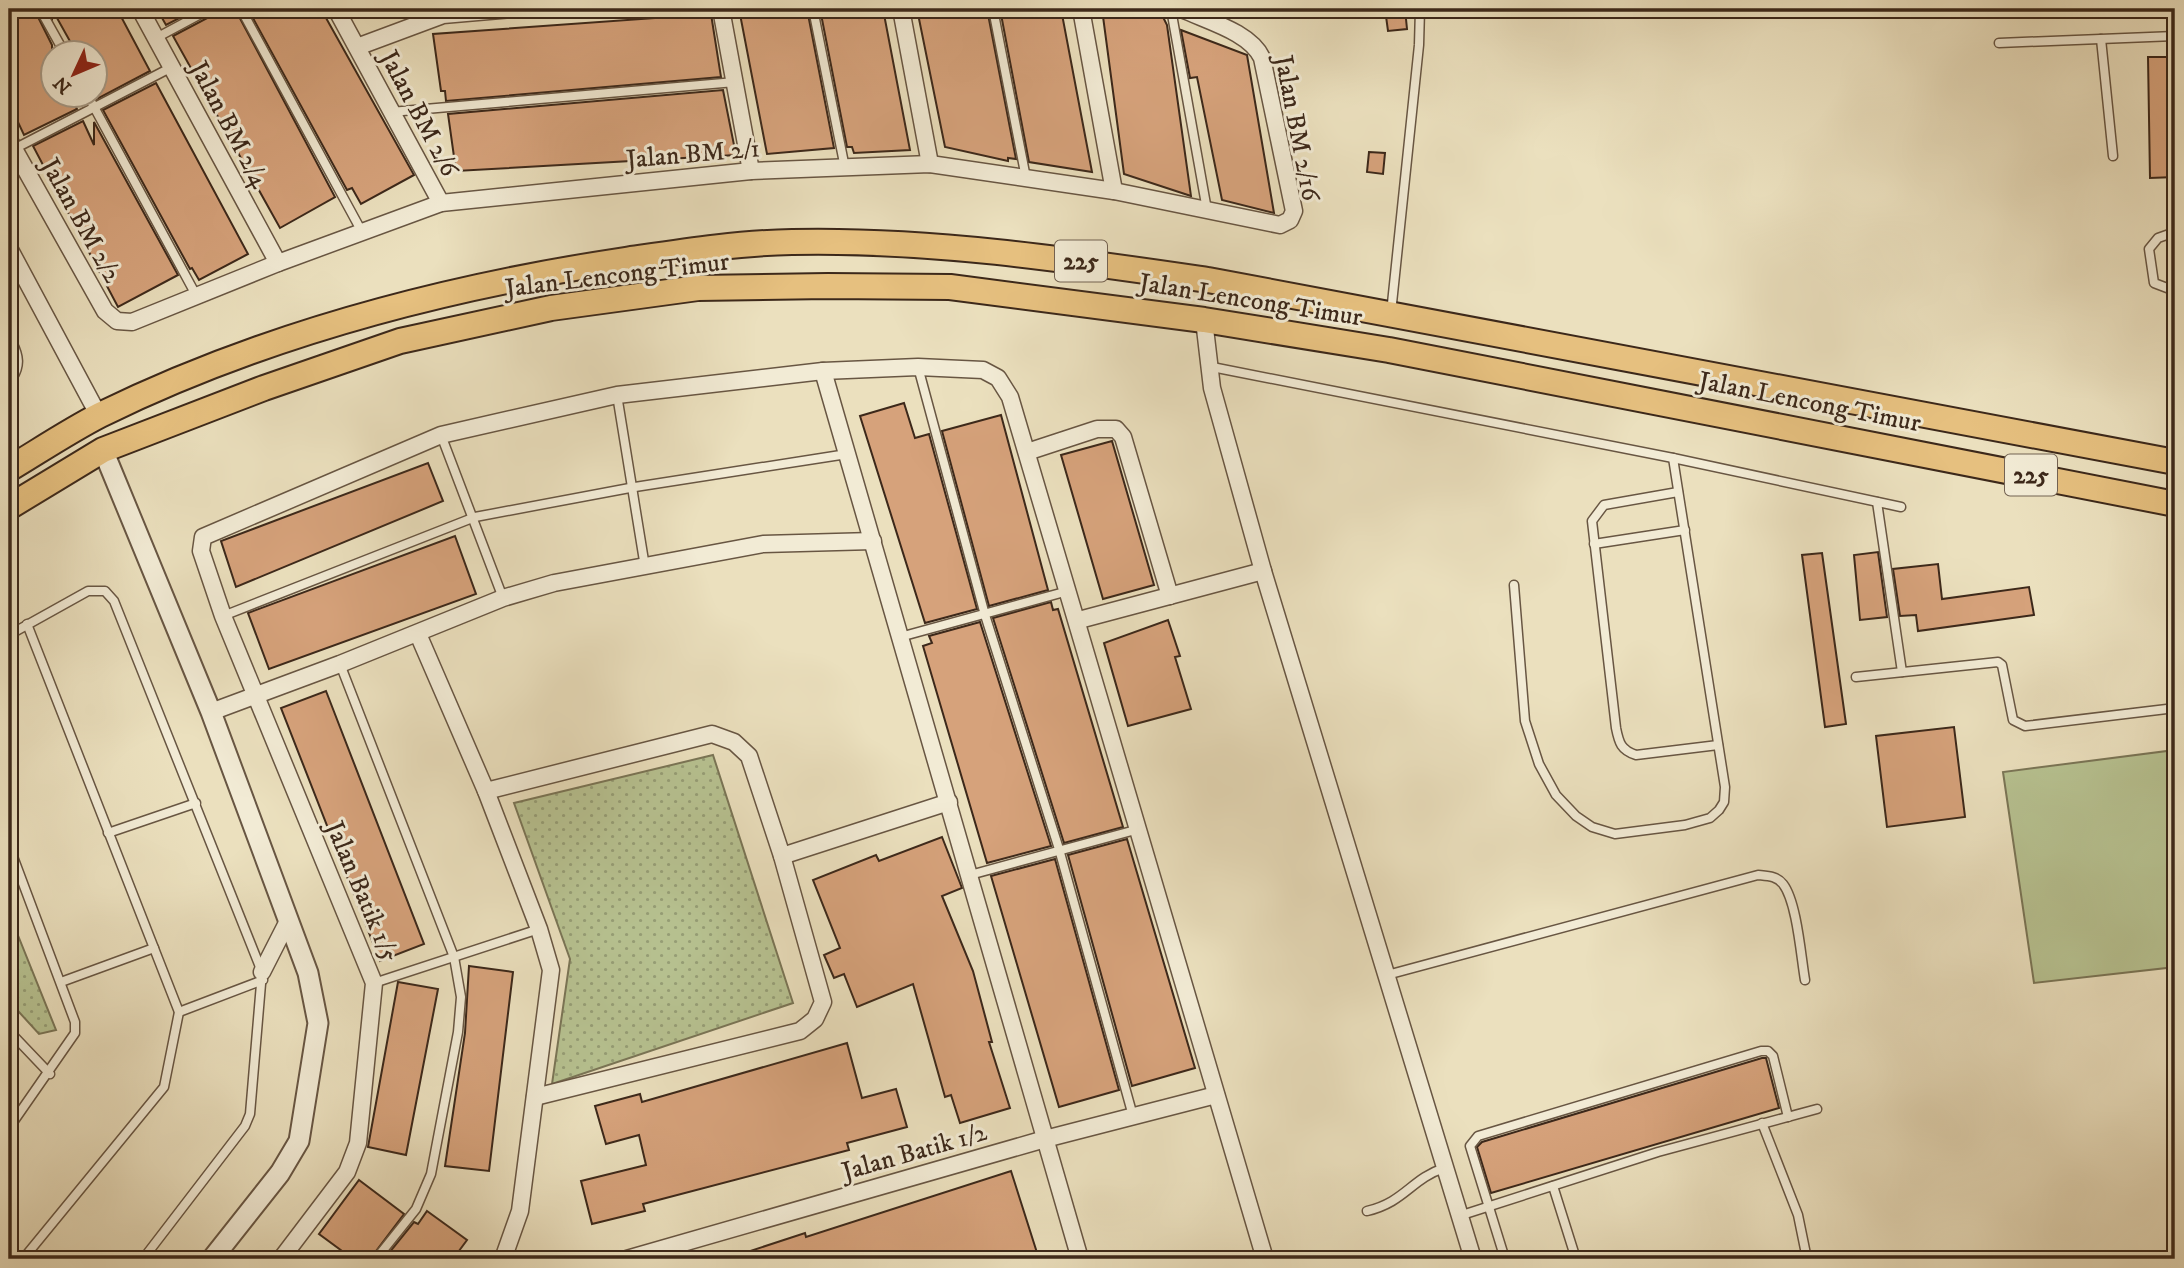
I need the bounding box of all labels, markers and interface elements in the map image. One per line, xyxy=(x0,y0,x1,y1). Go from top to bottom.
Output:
north arrow xyxy=(38,38,108,108)
street label: Jalan BM 2/6 xyxy=(371,43,466,184)
street label: Jalan BM 2/16 xyxy=(1266,51,1327,205)
street label: Jalan BM 2/4 xyxy=(181,54,276,195)
text: N xyxy=(49,71,77,98)
street label: Jalan BM 2/1 xyxy=(623,132,761,177)
street label: Jalan BM 2/2 xyxy=(32,151,129,289)
road number: 225 xyxy=(1055,240,1107,282)
street label: Jalan Lencong Timur xyxy=(501,245,731,306)
street label: Jalan Lencong Timur xyxy=(1135,266,1365,334)
street label: Jalan Lencong Timur xyxy=(1694,364,1924,440)
road number: 225 xyxy=(2005,454,2057,496)
street label: Jalan Batik 1/5 xyxy=(316,815,406,967)
street label: Jalan Batik 1/2 xyxy=(836,1116,991,1189)

